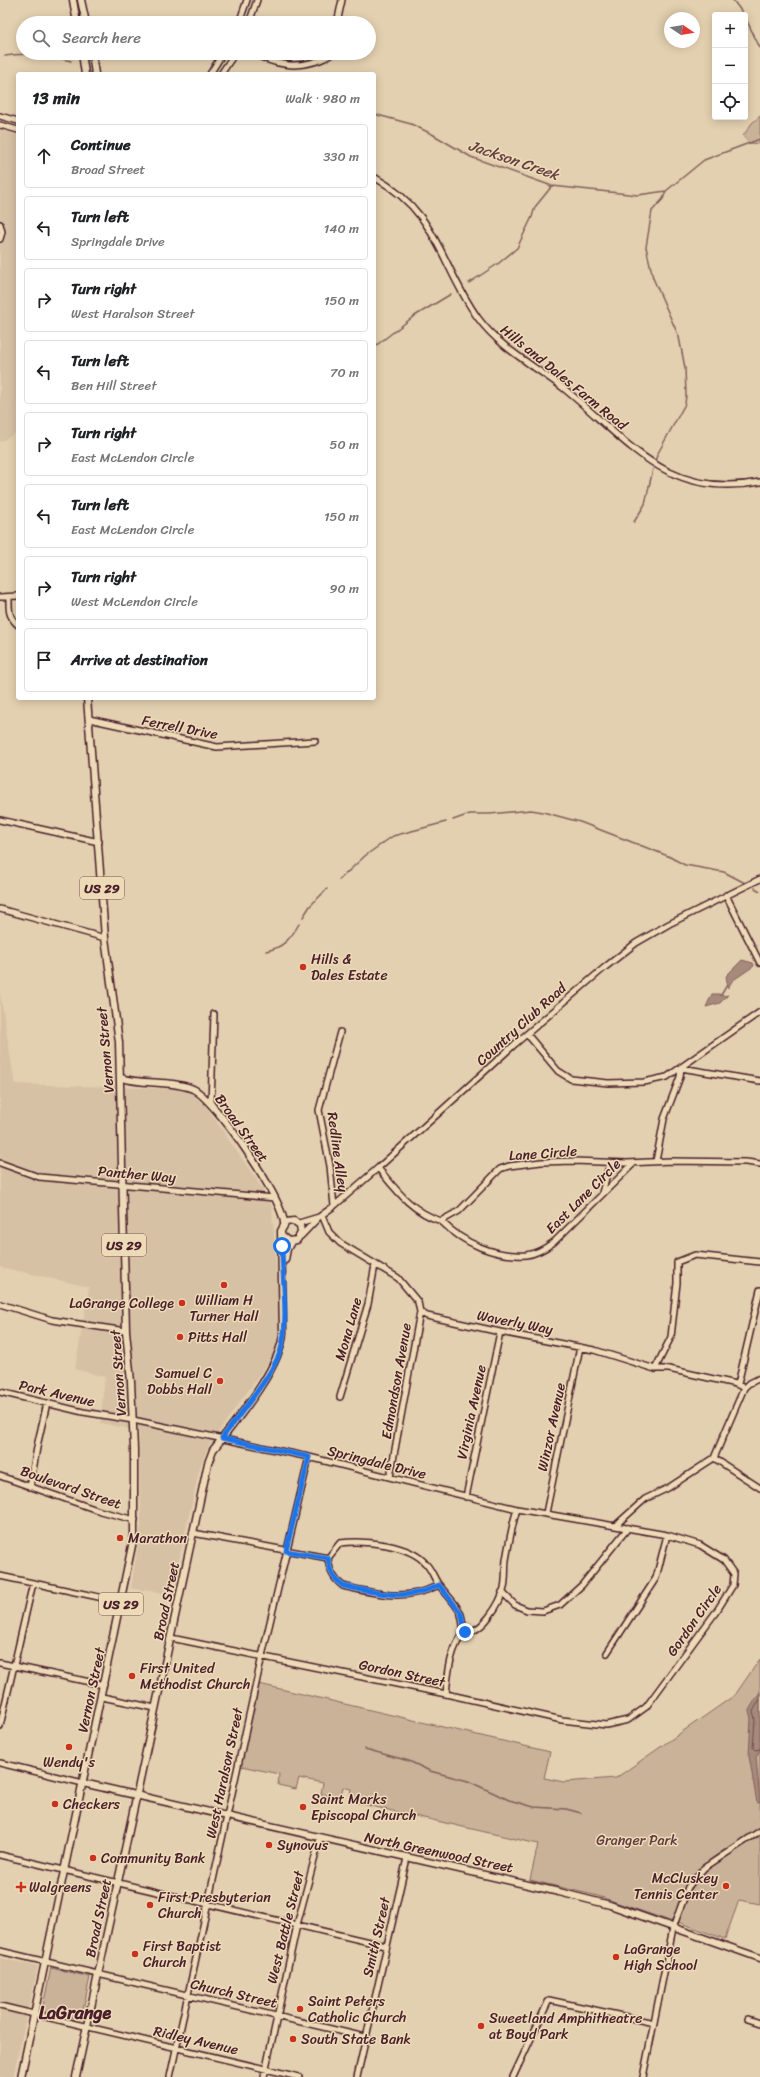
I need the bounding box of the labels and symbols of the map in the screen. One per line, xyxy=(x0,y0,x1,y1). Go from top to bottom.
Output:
north arrow xyxy=(664,12,700,48)
water label: Jackson Creek xyxy=(465,132,564,188)
street label: Hills and Dales Farm Road xyxy=(494,318,634,438)
street label: Ferrell Drive xyxy=(140,708,220,747)
road number: US 29 xyxy=(80,877,124,899)
place label: Hills & Dales Estate xyxy=(311,947,388,988)
marker: Hills & Dales Estate xyxy=(298,962,308,972)
street label: Country Club Road xyxy=(470,976,574,1072)
street label: Vernon Street xyxy=(89,1005,122,1094)
street label: Broad Street xyxy=(208,1089,275,1168)
street label: Redline Alley xyxy=(320,1110,356,1194)
street label: Lane Circle xyxy=(508,1139,578,1168)
street label: East Lane Circle xyxy=(540,1153,627,1240)
street label: Panther Way xyxy=(97,1159,178,1190)
road number: US 29 xyxy=(102,1234,146,1256)
route start xyxy=(273,1237,291,1255)
marker: William H Turner Hall xyxy=(219,1280,229,1290)
place label: William H Turner Hall xyxy=(190,1288,259,1329)
place label: LaGrange College xyxy=(69,1291,174,1316)
street label: Mona Lane xyxy=(328,1294,369,1364)
marker: LaGrange College xyxy=(177,1298,187,1308)
street label: Waverly Way xyxy=(475,1303,556,1342)
street label: Edmondson Avenue xyxy=(374,1321,419,1441)
place label: Pitts Hall xyxy=(188,1325,248,1350)
street label: Vernon Street xyxy=(103,1328,134,1417)
marker: Pitts Hall xyxy=(175,1332,185,1342)
place label: Samuel C Dobbs Hall xyxy=(147,1361,213,1402)
street label: Virginia Avenue xyxy=(449,1362,494,1462)
street label: Park Avenue xyxy=(16,1373,97,1414)
marker: Samuel C Dobbs Hall xyxy=(215,1376,225,1386)
street label: Winzor Avenue xyxy=(530,1380,573,1474)
street label: Springdale Drive xyxy=(325,1438,429,1487)
street label: Boulevard Street xyxy=(17,1458,125,1516)
place label: Marathon xyxy=(128,1526,188,1551)
marker: Marathon xyxy=(115,1533,125,1543)
street label: Broad Street xyxy=(146,1559,187,1643)
street label: Gordon Circle xyxy=(660,1579,729,1662)
road number: US 29 xyxy=(99,1593,143,1615)
route end xyxy=(456,1623,474,1641)
street label: Vernon Street xyxy=(70,1644,113,1735)
street label: Gordon Street xyxy=(356,1652,449,1695)
place label: First United Methodist Church xyxy=(140,1656,250,1697)
marker: First United Methodist Church xyxy=(127,1671,137,1681)
street label: West Haralson Street xyxy=(198,1704,251,1841)
marker: Wendy's xyxy=(64,1742,74,1752)
place label: Wendy's xyxy=(43,1750,95,1775)
place label: Saint Marks Episcopal Church xyxy=(311,1787,416,1828)
place label: Checkers xyxy=(63,1792,121,1817)
marker: Checkers xyxy=(50,1799,60,1809)
marker: Saint Marks Episcopal Church xyxy=(298,1802,308,1812)
street label: North Greenwood Street xyxy=(362,1825,516,1880)
park label: Granger Park xyxy=(596,1828,678,1853)
place label: Synovus xyxy=(277,1833,329,1858)
marker: Synovus xyxy=(264,1840,274,1850)
place label: Community Bank xyxy=(101,1846,206,1871)
marker: Community Bank xyxy=(88,1853,98,1863)
place label: McCluskey Tennis Center xyxy=(634,1866,719,1907)
street label: West Battle Street xyxy=(259,1867,312,1986)
place label: Walgreens xyxy=(29,1875,92,1900)
street label: Broad Street xyxy=(78,1876,119,1960)
marker: McCluskey Tennis Center xyxy=(721,1881,731,1891)
marker: Walgreens xyxy=(16,1882,26,1892)
place label: First Presbyterian Church xyxy=(158,1885,271,1926)
street label: Smith Street xyxy=(355,1893,398,1979)
marker: First Presbyterian Church xyxy=(145,1900,155,1910)
place label: First Baptist Church xyxy=(143,1934,221,1975)
place label: LaGrange High School xyxy=(624,1937,698,1978)
marker: First Baptist Church xyxy=(130,1949,140,1959)
marker: LaGrange High School xyxy=(611,1952,621,1962)
street label: Church Street xyxy=(188,1971,280,2016)
place label: Saint Peters Catholic Church xyxy=(308,1989,406,2030)
district label: LaGrange xyxy=(39,1997,112,2029)
marker: Saint Peters Catholic Church xyxy=(295,2004,305,2014)
place label: Sweetland Amphitheatre at Boyd Park xyxy=(489,2006,642,2047)
street label: Ridley Avenue xyxy=(151,2019,241,2062)
marker: Sweetland Amphitheatre at Boyd Park xyxy=(476,2021,486,2031)
place label: South State Bank xyxy=(301,2027,411,2052)
marker: South State Bank xyxy=(288,2034,298,2044)

